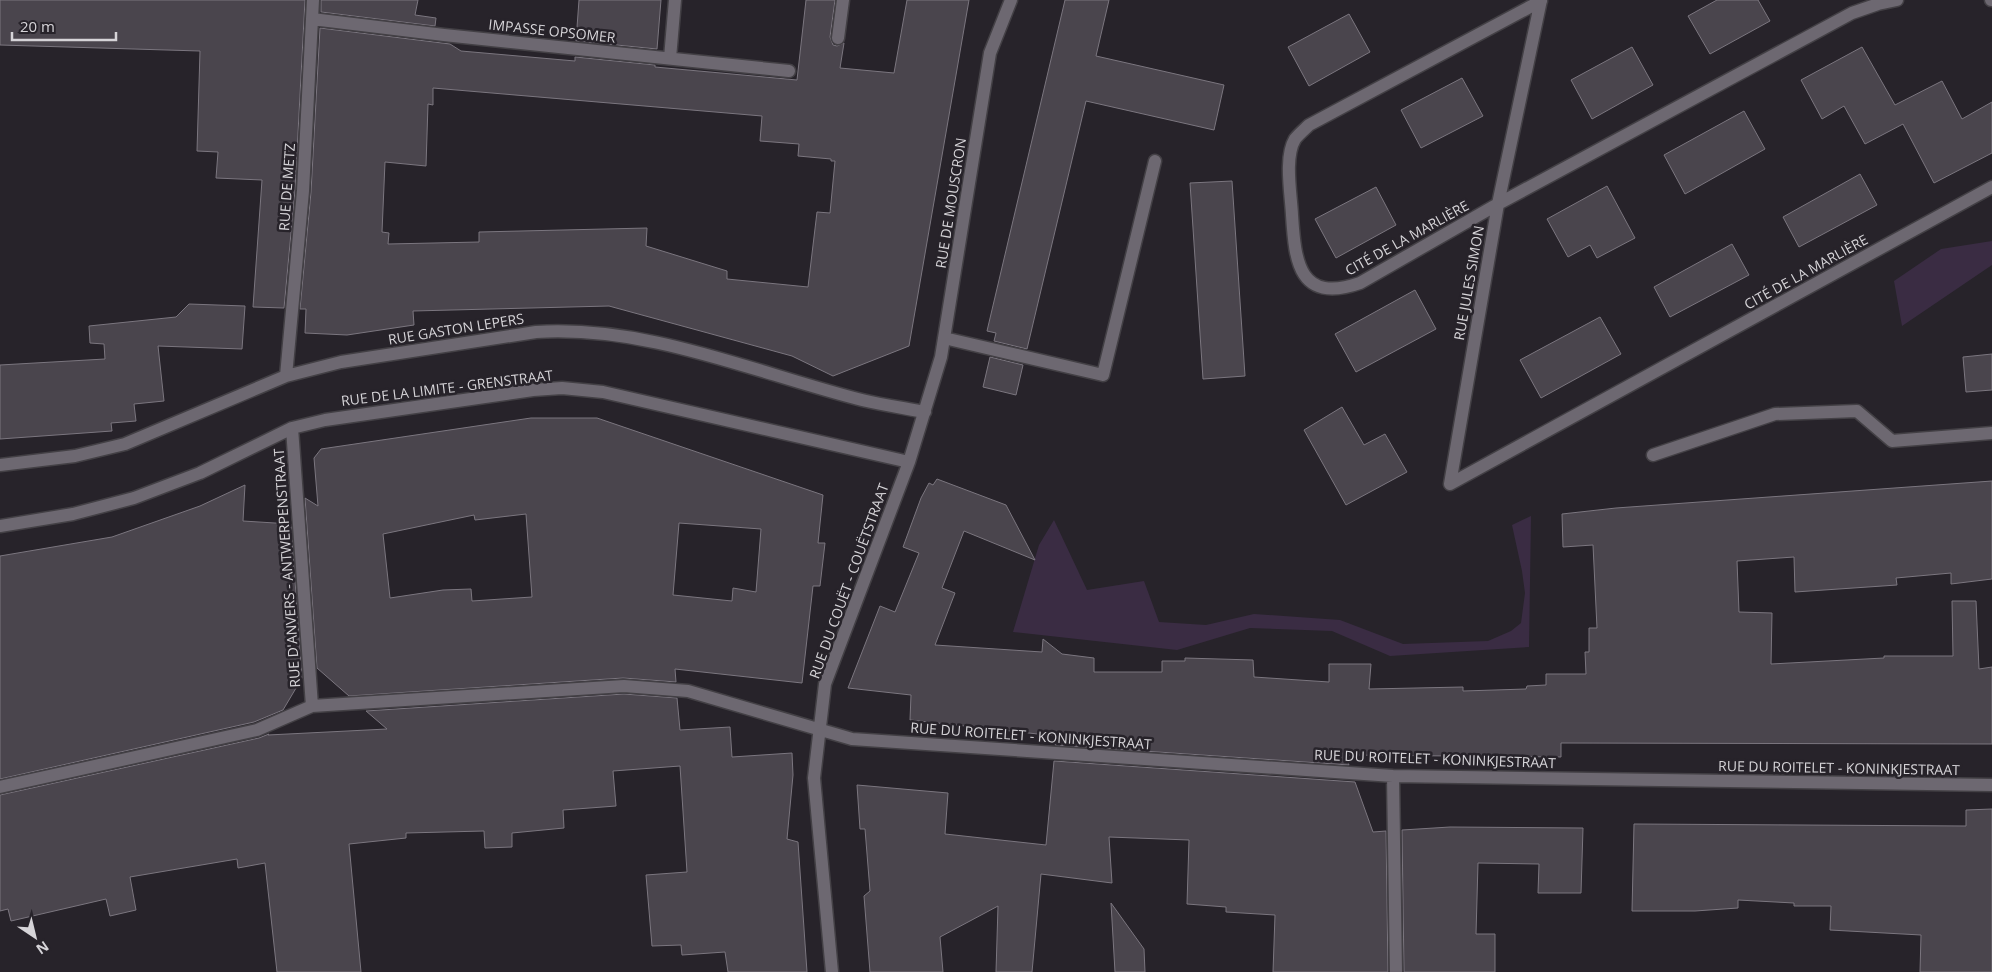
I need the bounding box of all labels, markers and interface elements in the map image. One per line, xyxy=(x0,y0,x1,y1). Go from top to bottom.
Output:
scale bar xyxy=(12,10,116,42)
street label: IMPASSE OPSOMER xyxy=(488,14,617,47)
text: 20 m xyxy=(20,16,55,36)
street label: RUE DE MOUSCRON xyxy=(931,136,970,270)
street label: RUE DE METZ xyxy=(274,142,299,231)
street label: CITÉ DE LA MARLIÈRE xyxy=(1341,196,1472,280)
street label: RUE JULES SIMON xyxy=(1449,224,1488,342)
street label: CITÉ DE LA MARLIÈRE xyxy=(1740,230,1871,314)
street label: RUE GASTON LEPERS xyxy=(387,308,525,349)
street label: RUE DE LA LIMITE - GRENSTRAAT xyxy=(340,365,554,410)
street label: RUE D'ANVERS - ANTWERPENSTRAAT xyxy=(269,448,304,688)
street label: RUE DU COUËT - COUËTSTRAAT xyxy=(804,480,893,681)
street label: RUE DU ROITELET - KONINKJESTRAAT xyxy=(910,718,1153,753)
street label: RUE DU ROITELET - KONINKJESTRAAT xyxy=(1314,745,1556,772)
street label: RUE DU ROITELET - KONINKJESTRAAT xyxy=(1718,756,1960,779)
north arrow xyxy=(10,912,60,962)
text: N xyxy=(33,937,53,959)

